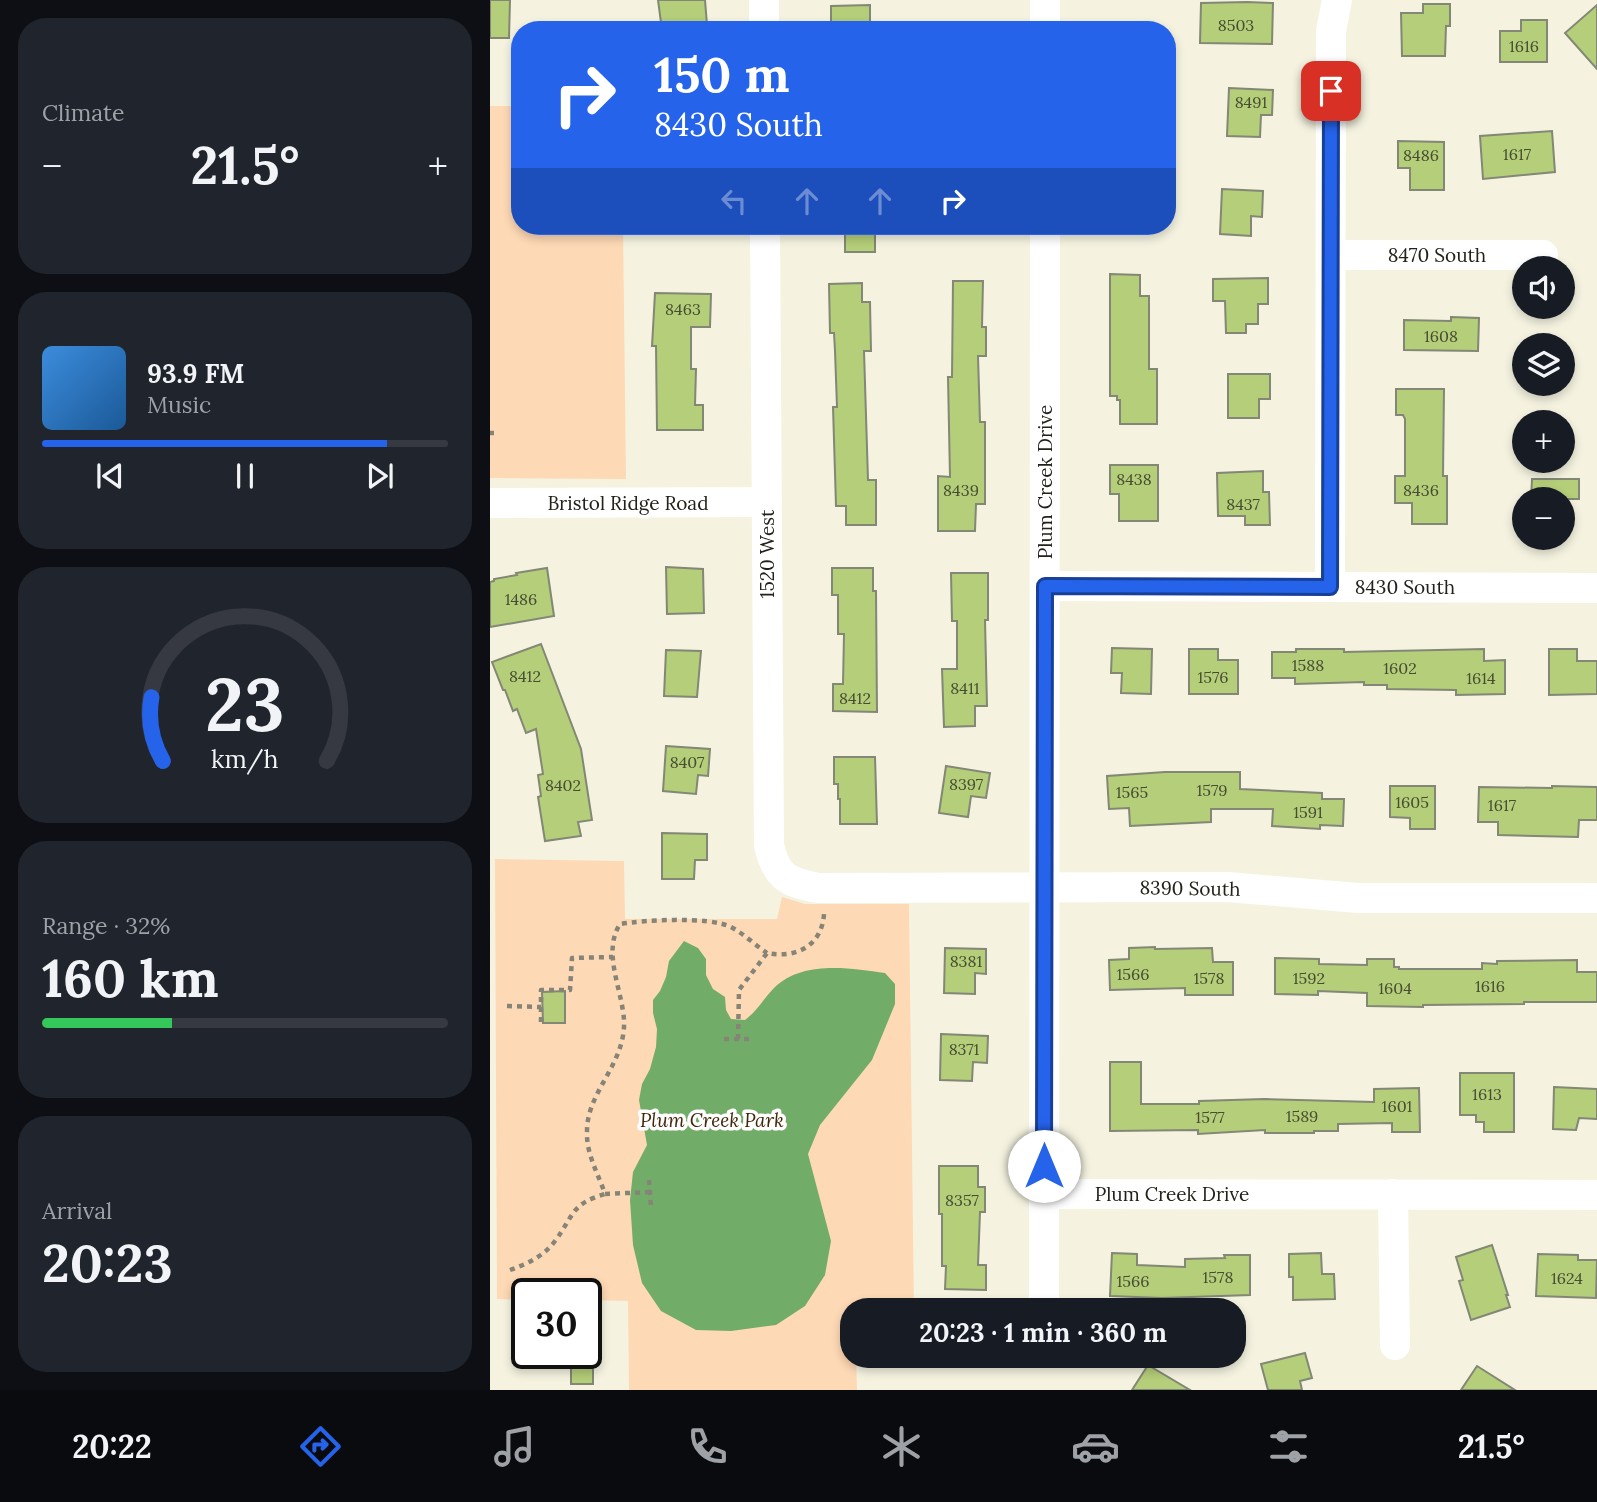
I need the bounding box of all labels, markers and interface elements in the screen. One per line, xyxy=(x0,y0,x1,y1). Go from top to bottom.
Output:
house number: 8503 xyxy=(1218,15,1254,35)
house number: 1616 xyxy=(1509,36,1539,56)
text: 150 m xyxy=(654,43,790,105)
icon: right xyxy=(539,49,630,140)
pin xyxy=(1301,61,1361,121)
icon: arrive xyxy=(1312,72,1350,110)
house number: 8491 xyxy=(1235,92,1268,112)
text: Climate xyxy=(42,98,124,127)
text: 8430 South xyxy=(654,104,823,145)
text: 21.5° xyxy=(191,132,299,198)
text: − xyxy=(42,142,62,190)
text: + xyxy=(428,142,448,190)
house number: 1617 xyxy=(1503,144,1532,164)
house number: 8486 xyxy=(1403,145,1439,165)
icon: left xyxy=(715,182,753,220)
icon: ahead xyxy=(788,182,826,220)
icon: ahead xyxy=(861,182,899,220)
icon: right xyxy=(934,182,972,220)
street label: 8470 South xyxy=(1388,243,1486,267)
map controls xyxy=(1512,256,1575,550)
button: sound xyxy=(1512,256,1575,319)
house number: 8463 xyxy=(665,299,701,319)
house number: 1608 xyxy=(1424,326,1458,346)
button: layers xyxy=(1512,333,1575,396)
text: 93.9 FM xyxy=(147,357,245,390)
text: Music xyxy=(147,390,211,419)
street label: Plum Creek Drive xyxy=(1033,405,1057,559)
button: + xyxy=(1512,410,1575,473)
icon: previous xyxy=(91,457,129,495)
icon: pause xyxy=(226,457,264,495)
icon: next xyxy=(361,457,399,495)
house number: 8438 xyxy=(1116,469,1152,489)
house number: 8439 xyxy=(943,480,979,500)
house number: 8436 xyxy=(1403,480,1439,500)
button: − xyxy=(1512,487,1575,550)
street label: Bristol Ridge Road xyxy=(547,491,709,515)
house number: 8437 xyxy=(1226,494,1260,514)
street label: 1520 West xyxy=(755,509,779,598)
street label: 8430 South xyxy=(1355,575,1455,599)
house number: 1486 xyxy=(505,589,537,609)
house number: 1588 xyxy=(1292,655,1324,675)
text: 23 xyxy=(205,658,285,751)
house number: 1602 xyxy=(1383,658,1417,678)
house number: 8412 xyxy=(509,666,541,686)
house number: 1576 xyxy=(1197,667,1229,687)
house number: 1614 xyxy=(1466,668,1496,688)
house number: 8411 xyxy=(950,678,980,698)
house number: 8412 xyxy=(839,688,871,708)
text: km/h xyxy=(211,743,279,775)
house number: 8407 xyxy=(670,752,705,772)
house number: 8397 xyxy=(949,774,984,794)
house number: 8402 xyxy=(545,775,581,795)
house number: 1579 xyxy=(1196,780,1228,800)
house number: 1565 xyxy=(1116,782,1148,802)
house number: 1605 xyxy=(1395,792,1429,812)
house number: 1617 xyxy=(1488,795,1517,815)
house number: 1591 xyxy=(1293,802,1323,822)
street label: 8390 South xyxy=(1139,875,1241,901)
text: Range · 32% xyxy=(42,911,170,940)
text: 160 km xyxy=(42,945,219,1011)
house number: 8381 xyxy=(950,951,983,971)
house number: 1566 xyxy=(1116,964,1150,984)
house number: 1578 xyxy=(1194,968,1224,988)
house number: 1592 xyxy=(1293,968,1325,988)
house number: 1616 xyxy=(1475,976,1505,996)
house number: 1604 xyxy=(1378,978,1412,998)
house number: 8371 xyxy=(949,1039,980,1059)
house number: 1613 xyxy=(1472,1084,1502,1104)
house number: 1601 xyxy=(1382,1096,1413,1116)
house number: 1589 xyxy=(1286,1106,1318,1126)
house number: 1577 xyxy=(1195,1107,1225,1127)
park label: Plum Creek Park xyxy=(640,1108,784,1132)
position arrow xyxy=(1007,1129,1081,1203)
street label: Plum Creek Drive xyxy=(1095,1182,1249,1206)
house number: 8357 xyxy=(945,1190,980,1210)
text: Arrival xyxy=(42,1196,112,1225)
text: 20:23 xyxy=(42,1230,173,1296)
house number: 1578 xyxy=(1203,1267,1233,1287)
house number: 1624 xyxy=(1551,1268,1583,1288)
house number: 1566 xyxy=(1116,1271,1150,1291)
speed limit sign: 30 xyxy=(511,1278,602,1369)
text: 20:23 · 1 min · 360 m xyxy=(919,1316,1167,1349)
icon: directions xyxy=(296,1422,345,1471)
icon: music xyxy=(490,1422,539,1471)
icon: phone xyxy=(683,1422,732,1471)
icon: climate xyxy=(877,1422,926,1471)
icon: car xyxy=(1071,1422,1120,1471)
icon: filters xyxy=(1264,1422,1313,1471)
text: 20:22 xyxy=(72,1426,152,1467)
text: 21.5° xyxy=(1458,1426,1525,1467)

